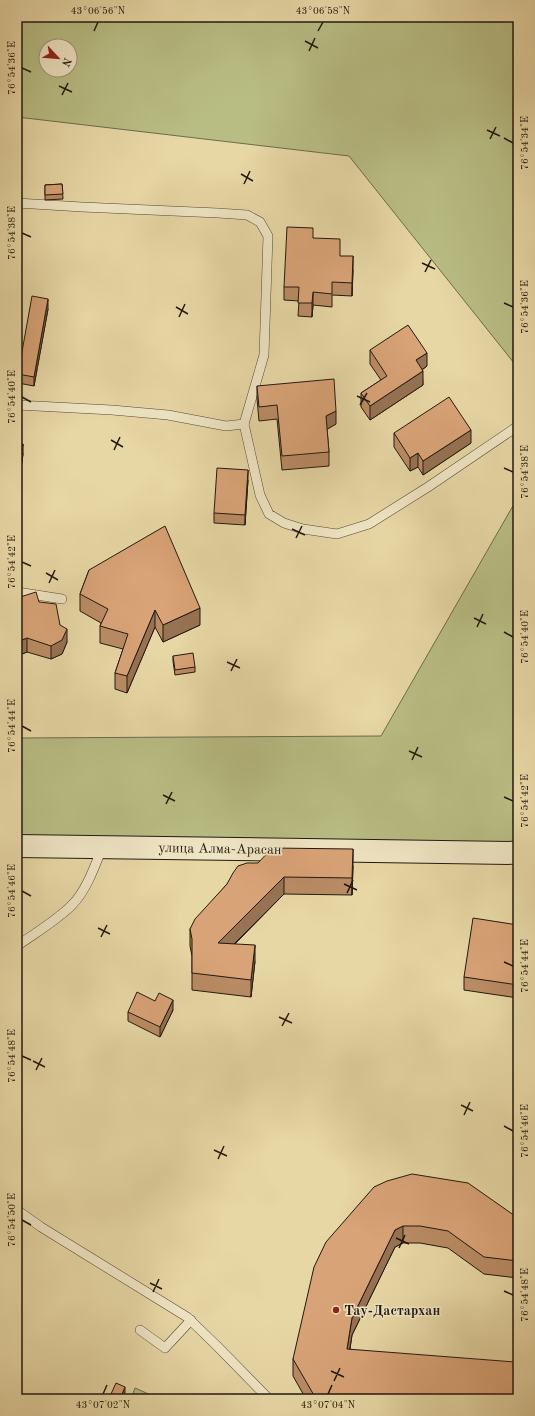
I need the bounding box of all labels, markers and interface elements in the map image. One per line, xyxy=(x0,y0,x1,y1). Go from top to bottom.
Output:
text: 43°06'56"N xyxy=(71,6,126,16)
text: 43°06'58"N xyxy=(296,6,351,16)
north arrow xyxy=(38,38,78,78)
text: 76°54'36"E xyxy=(7,41,17,95)
text: N xyxy=(59,56,72,68)
text: 76°54'34"E xyxy=(520,116,530,170)
text: 76°54'38"E xyxy=(7,206,17,260)
text: 76°54'36"E xyxy=(520,280,530,334)
text: 76°54'40"E xyxy=(7,370,17,424)
text: 76°54'38"E xyxy=(520,445,530,499)
text: 76°54'42"E xyxy=(7,535,17,589)
text: 76°54'40"E xyxy=(520,610,530,664)
text: 76°54'44"E xyxy=(7,699,17,753)
text: 76°54'42"E xyxy=(520,774,530,828)
street label: улица Алма-Арасан xyxy=(158,841,282,857)
text: 76°54'46"E xyxy=(7,864,17,918)
text: 76°54'44"E xyxy=(520,939,530,993)
text: 76°54'48"E xyxy=(7,1029,17,1083)
text: 76°54'46"E xyxy=(520,1104,530,1158)
text: 76°54'50"E xyxy=(7,1193,17,1247)
text: 76°54'48"E xyxy=(520,1268,530,1322)
place label: Тау-Дастархан xyxy=(344,1304,440,1318)
marker: Тау-Дастархан xyxy=(331,1305,341,1315)
text: 43°07'02"N xyxy=(76,1400,131,1410)
text: 43°07'04"N xyxy=(301,1400,356,1410)

